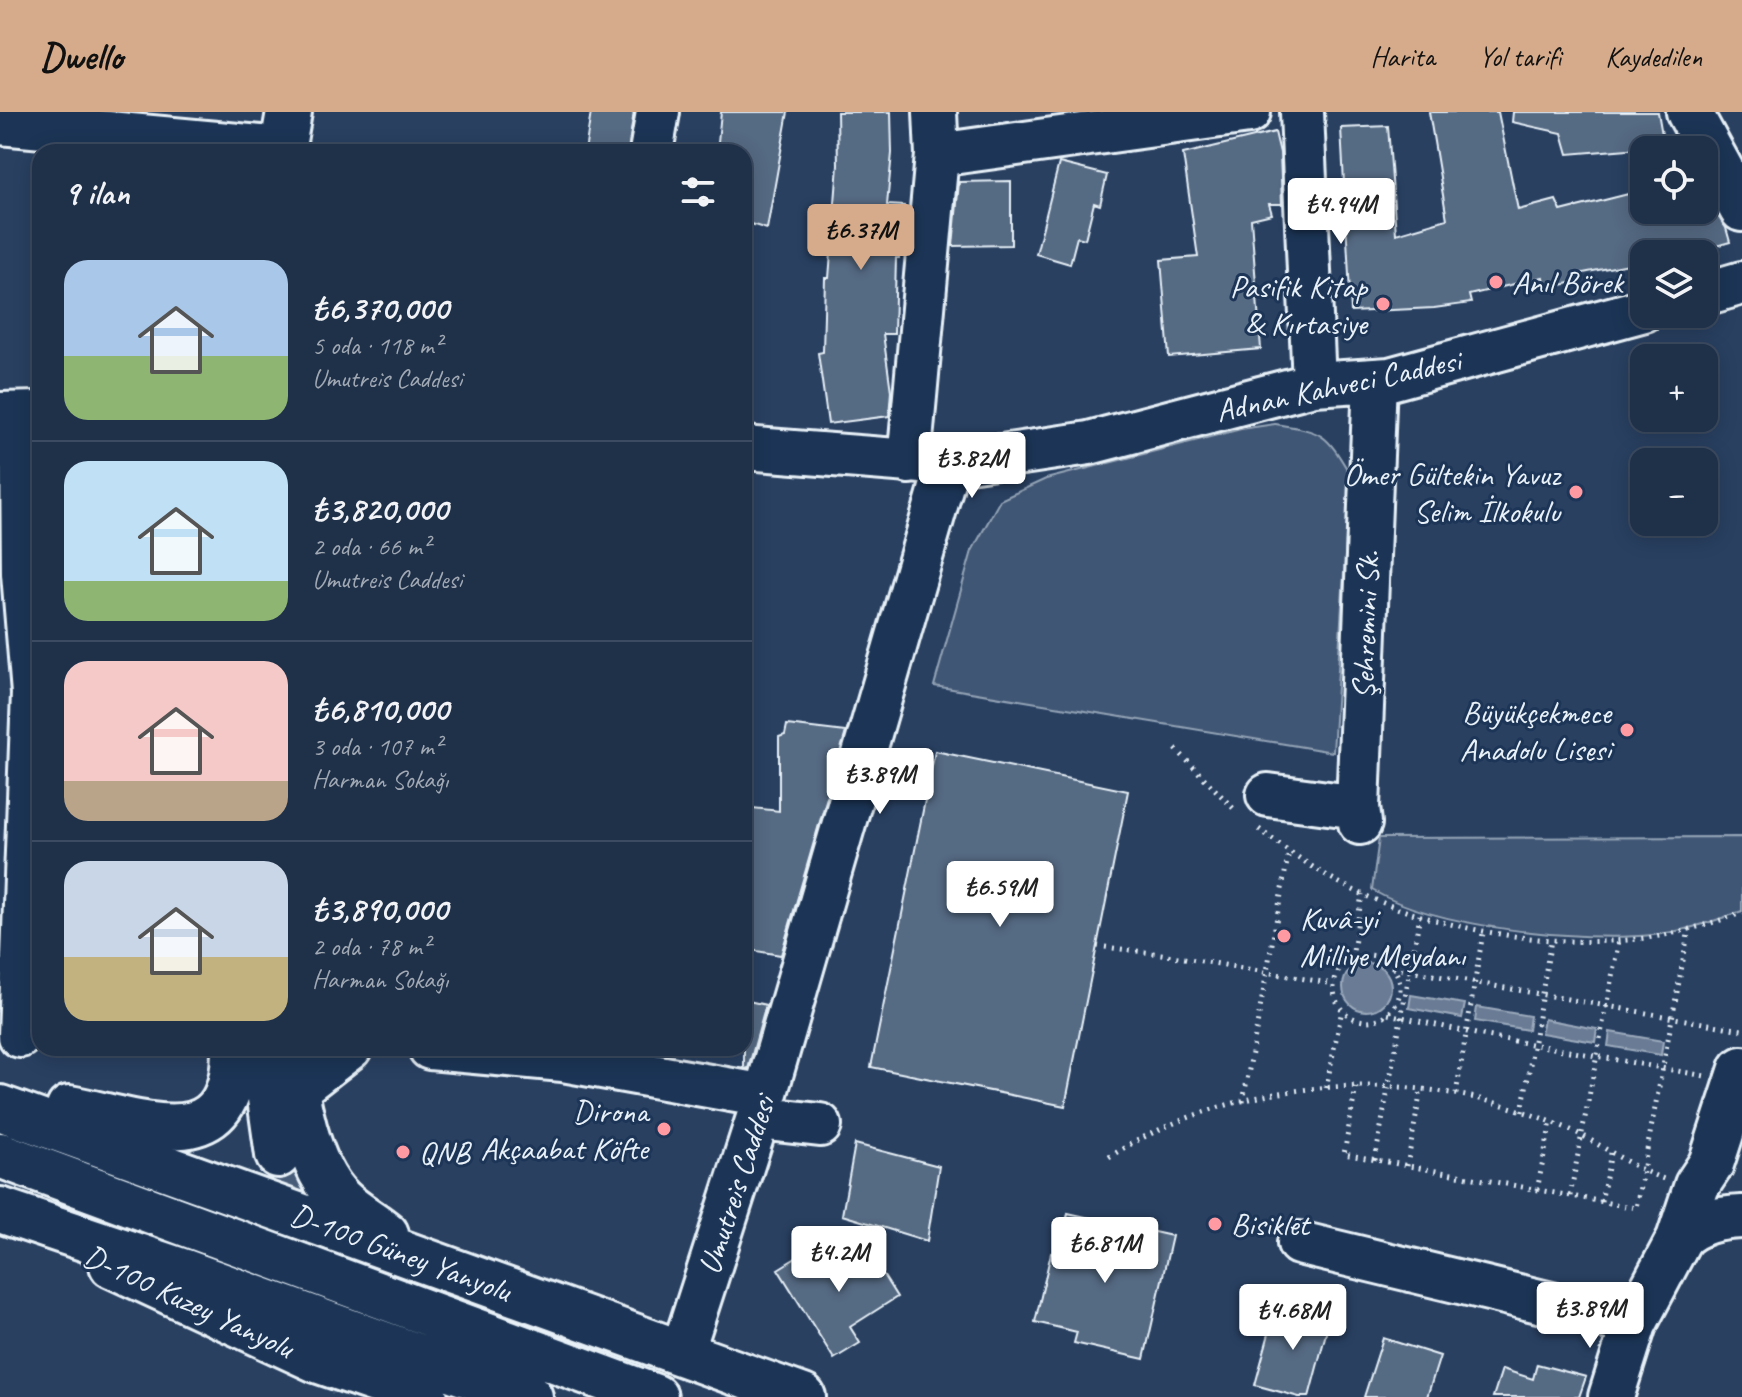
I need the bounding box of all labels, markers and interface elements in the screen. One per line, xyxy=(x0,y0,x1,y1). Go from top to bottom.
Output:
text: Dwello xyxy=(40,33,123,80)
text: Harita xyxy=(1371,39,1435,74)
text: Yol tarifi xyxy=(1479,39,1561,74)
text: Kaydedilen xyxy=(1605,39,1702,74)
map controls xyxy=(1630,136,1718,536)
button: locate xyxy=(1630,136,1718,224)
icon: filters xyxy=(676,170,720,214)
text: 9 ilan xyxy=(64,171,129,214)
pin: ₺4.94M xyxy=(1276,178,1406,246)
text: ₺4.94M xyxy=(1306,187,1376,220)
pin: ₺6.37M xyxy=(796,204,926,272)
text: ₺6.37M xyxy=(825,213,897,246)
button: layers xyxy=(1630,240,1718,328)
place label: Anıl Börek xyxy=(1512,262,1625,303)
place label: Pasifik Kitap & Kırtasiye xyxy=(1230,266,1370,344)
marker: Anıl Börek xyxy=(1487,273,1505,291)
text: ₺6,370,000 xyxy=(312,286,448,329)
icon: home xyxy=(128,292,224,388)
marker: Pasifik Kitap & Kırtasiye xyxy=(1374,295,1392,313)
text: 5 oda · 118 m² xyxy=(312,329,442,362)
street label: Adnan Kahveci Caddesi xyxy=(1212,339,1468,431)
button: + xyxy=(1630,344,1718,432)
text: Umutreis Caddesi xyxy=(312,362,462,395)
pin: ₺3.82M xyxy=(907,432,1037,500)
text: ₺3.82M xyxy=(937,441,1007,474)
button: − xyxy=(1630,448,1718,536)
place label: Ömer Gültekin Yavuz Selim İlkokulu xyxy=(1343,454,1562,532)
marker: Ömer Gültekin Yavuz Selim İlkokulu xyxy=(1567,483,1585,501)
text: ₺3,820,000 xyxy=(312,487,448,530)
icon: home xyxy=(128,493,224,589)
text: 2 oda · 66 m² xyxy=(312,530,430,563)
street label: Şehremini Sk. xyxy=(1342,550,1389,700)
text: Umutreis Caddesi xyxy=(312,563,462,596)
text: ₺6,810,000 xyxy=(312,687,449,730)
place label: Büyükçekmece Anadolu Lisesi xyxy=(1460,692,1615,770)
icon: home xyxy=(128,693,224,789)
marker: Büyükçekmece Anadolu Lisesi xyxy=(1618,721,1636,739)
text: 3 oda · 107 m² xyxy=(312,730,442,763)
pin: ₺3.89M xyxy=(815,748,945,816)
text: ₺3.89M xyxy=(845,757,915,790)
text: Harman Sokağı xyxy=(312,763,448,796)
pin: ₺6.59M xyxy=(935,861,1065,929)
text: ₺6.59M xyxy=(965,870,1035,903)
text: ₺3,890,000 xyxy=(312,887,447,930)
icon: home xyxy=(128,893,224,989)
place label: Kuvâ-yi Milliye Meydanı xyxy=(1300,898,1467,976)
marker: Kuvâ-yi Milliye Meydanı xyxy=(1275,927,1293,945)
text: 2 oda · 78 m² xyxy=(312,930,430,963)
text: Harman Sokağı xyxy=(312,963,448,996)
street label: Umutreis Caddesi xyxy=(688,1087,786,1279)
place label: Dirona Akçaabat Köfte xyxy=(480,1091,651,1169)
marker: Dirona Akçaabat Köfte xyxy=(655,1120,673,1138)
place label: QNB xyxy=(419,1132,472,1173)
marker: QNB xyxy=(394,1143,412,1161)
street label: D-100 Güney Yanyolu xyxy=(285,1194,519,1312)
place label: Bisiklet xyxy=(1231,1204,1312,1245)
marker: Bisiklet xyxy=(1206,1215,1224,1233)
pin: ₺6.81M xyxy=(1040,1217,1170,1285)
pin: ₺4.2M xyxy=(783,1226,895,1294)
text: ₺6.81M xyxy=(1069,1226,1141,1259)
street label: D-100 Kuzey Yanyolu xyxy=(77,1235,302,1369)
text: ₺4.2M xyxy=(809,1235,869,1268)
pin: ₺3.89M xyxy=(1525,1282,1655,1350)
pin: ₺4.68M xyxy=(1228,1284,1358,1352)
text: ₺3.89M xyxy=(1555,1291,1625,1324)
text: ₺4.68M xyxy=(1257,1293,1329,1326)

